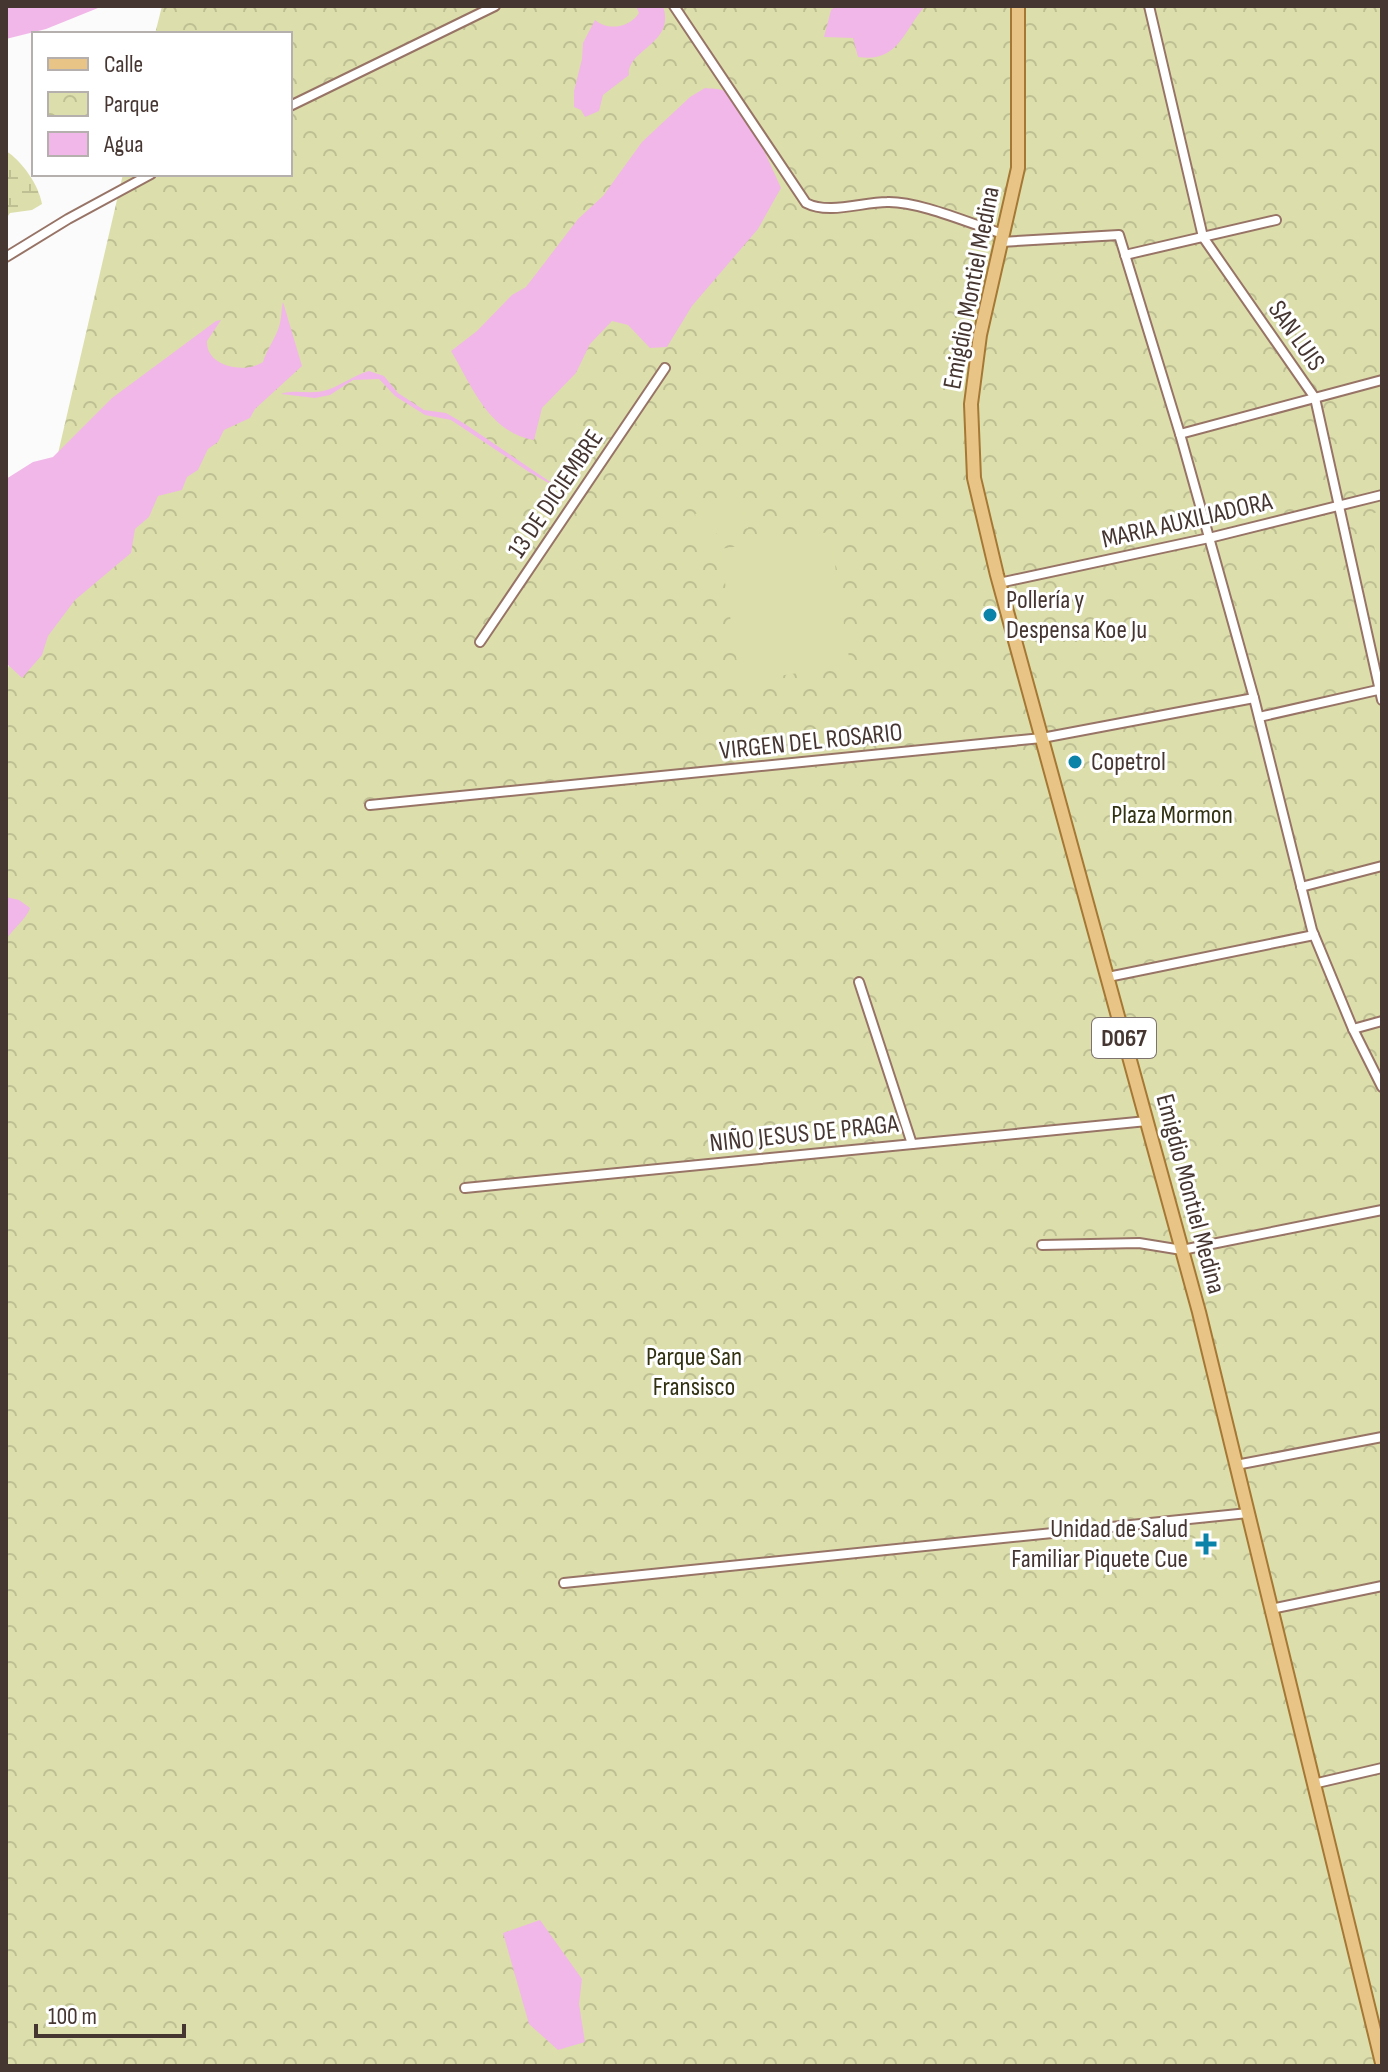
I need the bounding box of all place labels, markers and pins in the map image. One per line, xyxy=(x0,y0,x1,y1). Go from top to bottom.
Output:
place label: Pollería y Despensa Koe Ju xyxy=(1006,585,1147,646)
marker: Pollería y Despensa Koe Ju xyxy=(981,606,999,624)
place label: Copetrol xyxy=(1091,747,1166,778)
marker: Copetrol xyxy=(1066,753,1084,771)
place label: Unidad de Salud Familiar Piquete Cue xyxy=(1011,1514,1188,1575)
marker: Unidad de Salud Familiar Piquete Cue xyxy=(1195,1533,1217,1555)

